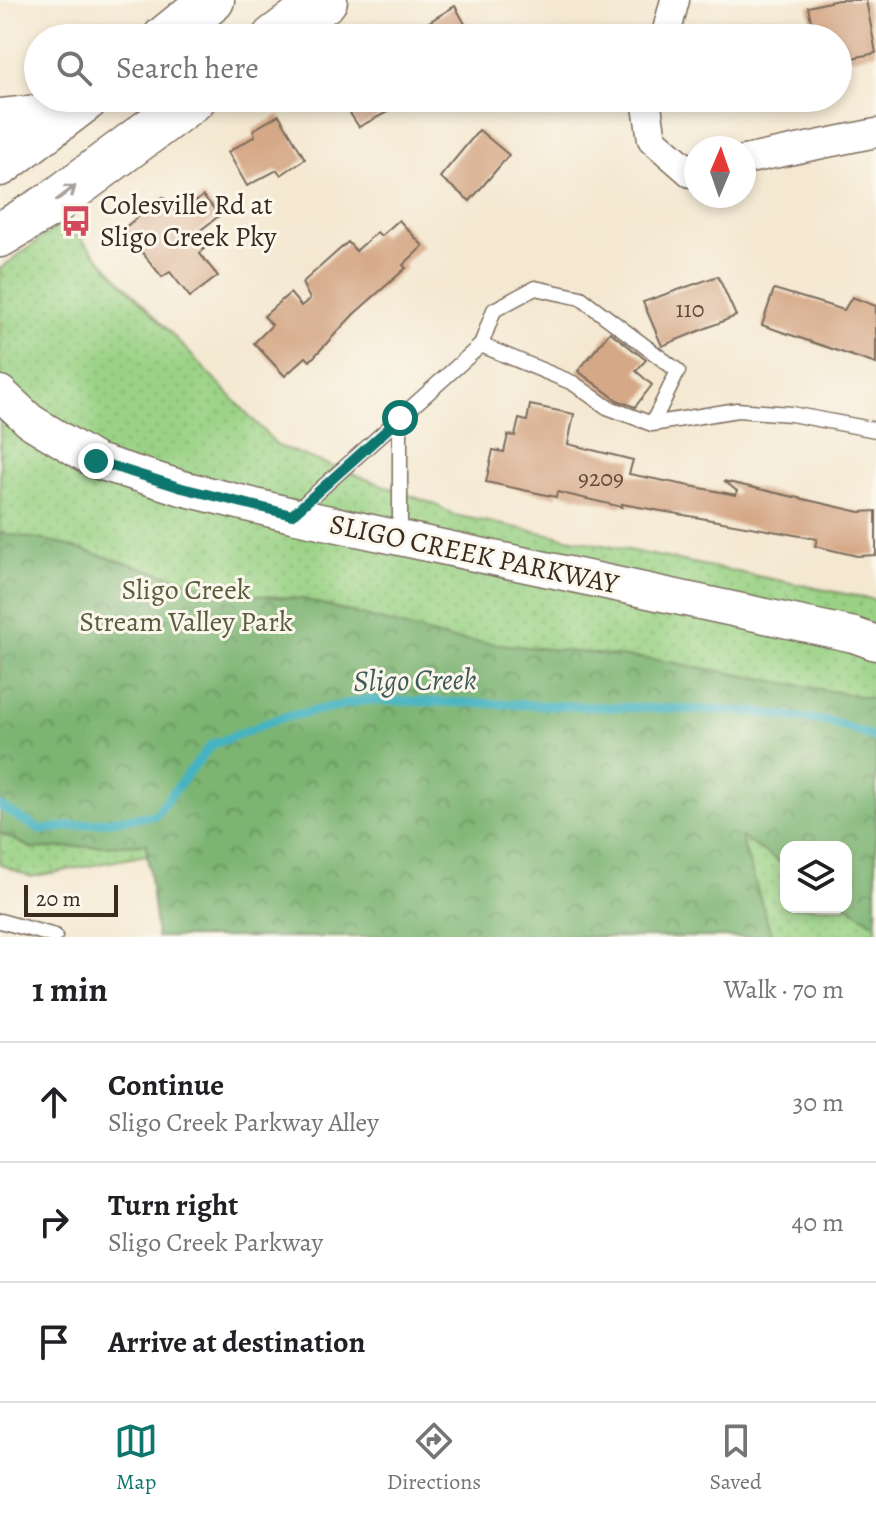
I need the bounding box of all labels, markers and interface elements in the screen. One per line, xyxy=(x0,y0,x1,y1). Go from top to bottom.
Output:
search box xyxy=(24,24,852,112)
icon: search xyxy=(52,46,96,90)
text: Search here xyxy=(116,48,259,88)
north arrow xyxy=(684,136,756,208)
one-way arrow xyxy=(55,185,76,202)
place label: Colesville Rd at Sligo Creek Pky xyxy=(100,186,277,256)
bus stop icon: Colesville Rd at Sligo Creek Pky xyxy=(59,204,93,238)
house number: 110 xyxy=(675,293,705,325)
route start xyxy=(382,400,418,436)
route end xyxy=(78,443,114,479)
house number: 9209 xyxy=(578,462,624,494)
street label: SLIGO CREEK PARKWAY xyxy=(326,505,623,603)
park label: Sligo Creek Stream Valley Park xyxy=(79,571,293,641)
water label: Sligo Creek xyxy=(353,659,477,701)
map controls xyxy=(780,841,852,913)
button: layers xyxy=(780,841,852,913)
scale bar xyxy=(24,881,118,917)
text: 20 m xyxy=(36,884,81,914)
text: 1 min xyxy=(32,966,108,1013)
text: Walk · 70 m xyxy=(723,972,844,1007)
text: Continue xyxy=(108,1065,224,1105)
icon: ahead xyxy=(32,1080,76,1124)
text: 30 m xyxy=(793,1085,844,1120)
text: Sligo Creek Parkway Alley xyxy=(108,1105,379,1140)
text: Turn right xyxy=(108,1185,238,1225)
icon: right xyxy=(32,1200,76,1244)
text: 40 m xyxy=(792,1205,844,1240)
text: Sligo Creek Parkway xyxy=(108,1225,323,1260)
icon: arrive xyxy=(32,1320,76,1364)
text: Arrive at destination xyxy=(108,1322,365,1362)
tab: Map xyxy=(114,1419,158,1497)
tab: Directions xyxy=(387,1419,481,1497)
tab: Saved xyxy=(710,1419,762,1497)

